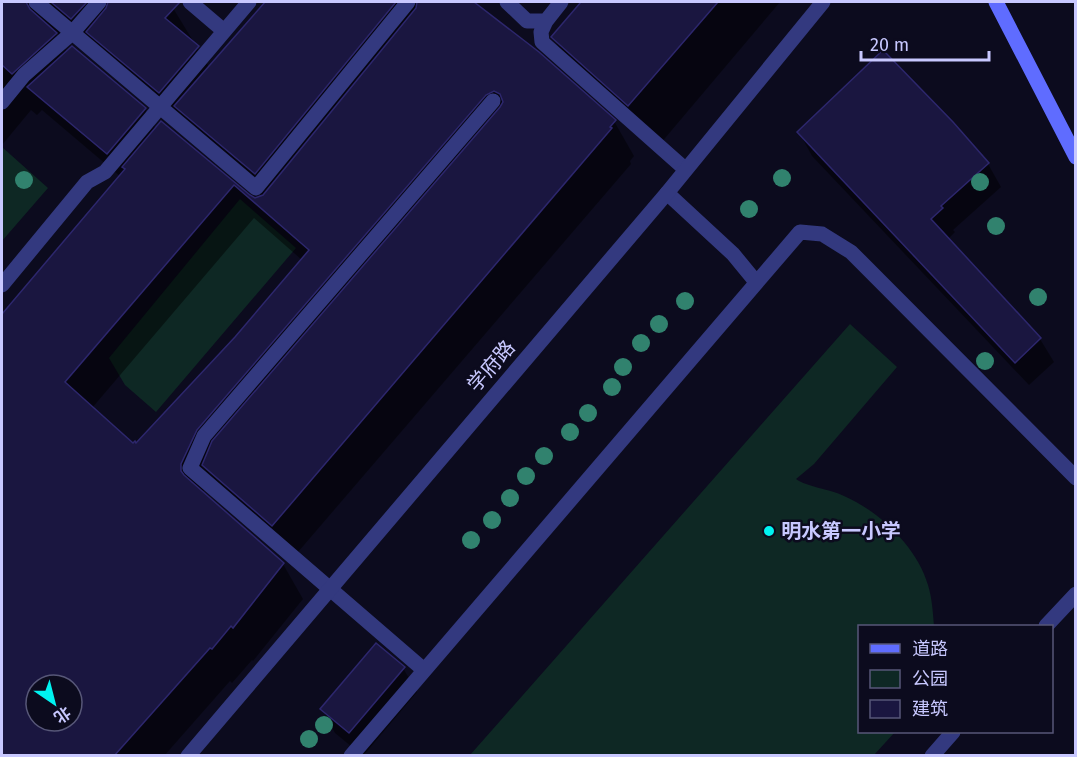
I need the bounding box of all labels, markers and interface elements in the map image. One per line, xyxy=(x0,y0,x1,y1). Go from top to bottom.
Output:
scale bar xyxy=(861,24,988,62)
text: 20 m xyxy=(870,34,909,56)
street label: 学府路 xyxy=(462,335,520,397)
place label: 明水第一小学 xyxy=(781,519,901,543)
marker: 明水第一小学 xyxy=(762,524,776,538)
legend xyxy=(858,625,1053,733)
text: 道路 xyxy=(912,638,948,660)
text: 公园 xyxy=(912,668,948,690)
north arrow xyxy=(24,673,84,733)
text: 建筑 xyxy=(912,698,948,720)
text: 北 xyxy=(50,703,74,727)

